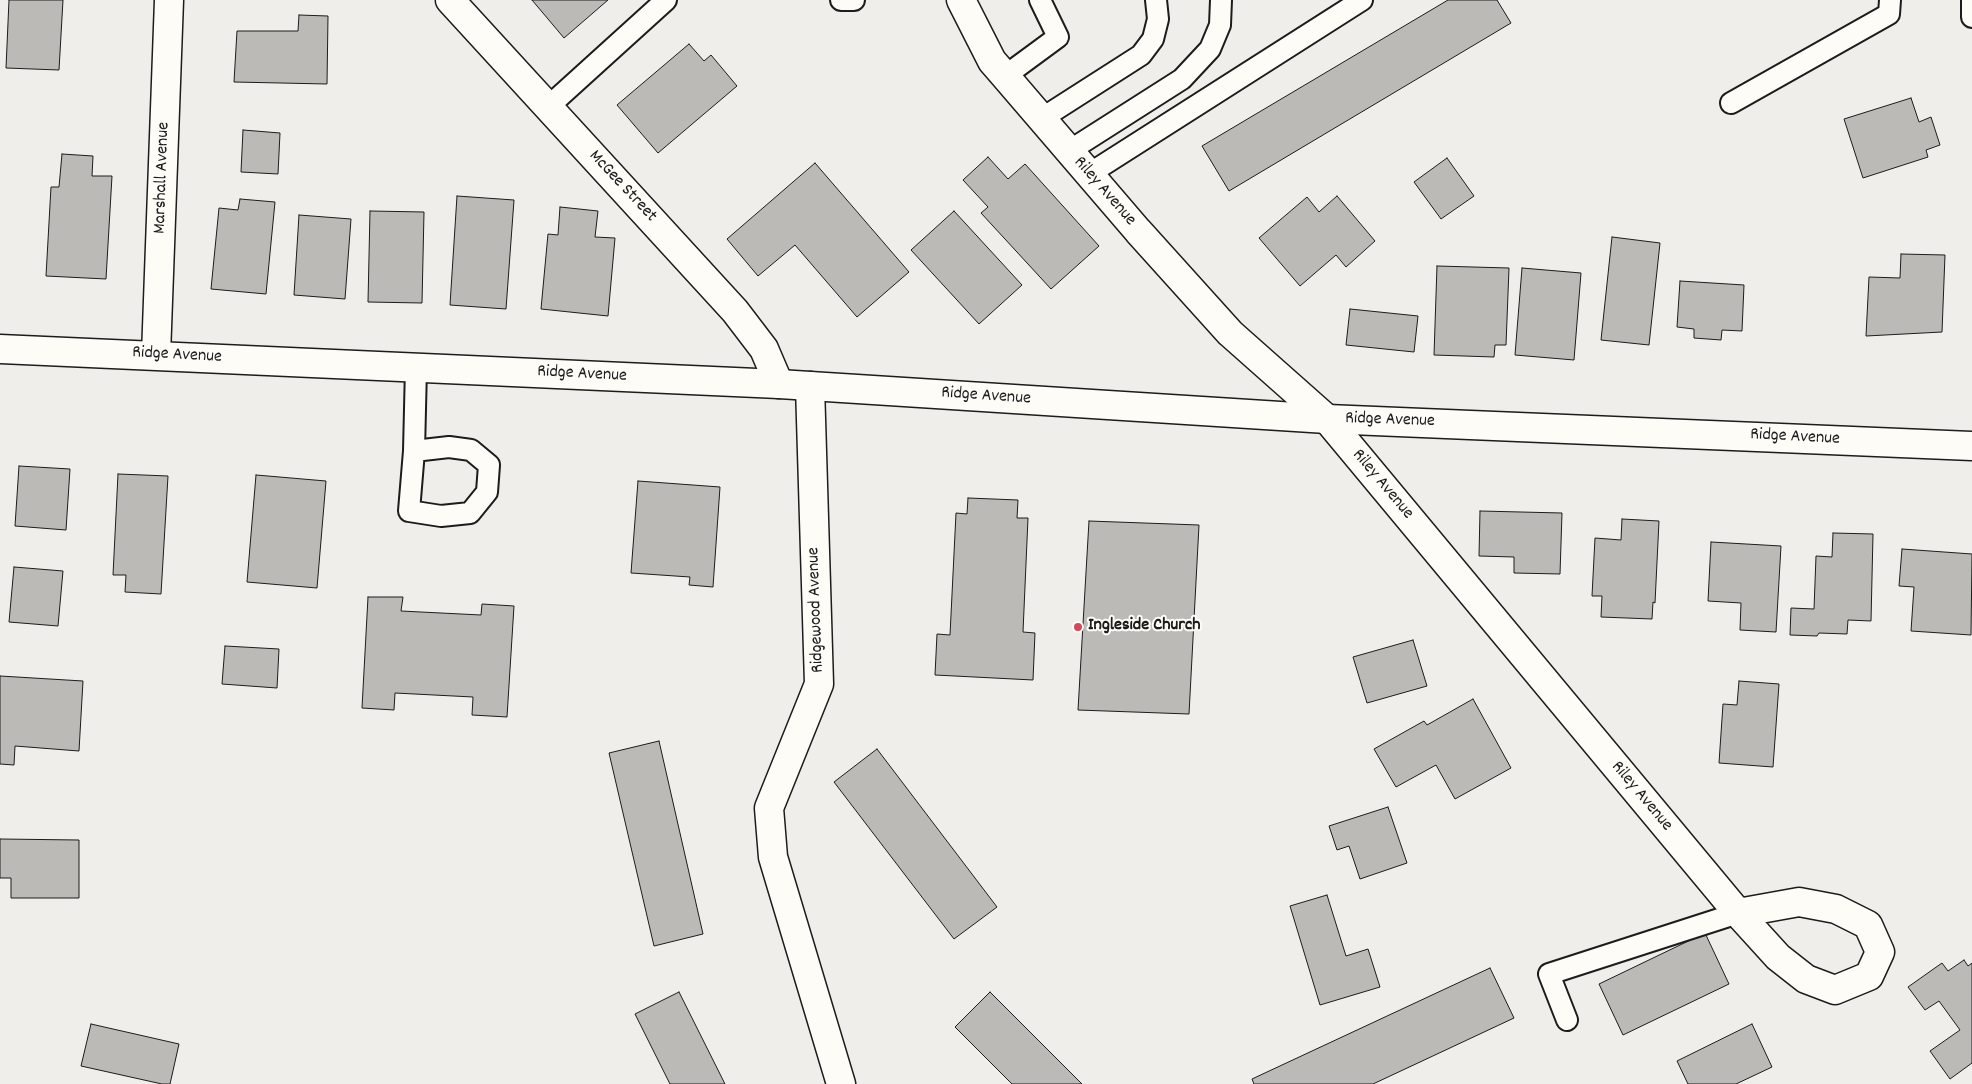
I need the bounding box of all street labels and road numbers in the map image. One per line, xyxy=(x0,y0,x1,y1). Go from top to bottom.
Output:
street label: Marshall Avenue xyxy=(150,122,176,234)
street label: McGee Street xyxy=(583,147,661,227)
street label: Riley Avenue xyxy=(1068,153,1140,231)
street label: Ridge Avenue xyxy=(132,343,222,369)
street label: Ridge Avenue xyxy=(537,362,627,388)
street label: Ridge Avenue xyxy=(941,383,1031,411)
street label: Ridge Avenue xyxy=(1345,409,1435,433)
street label: Ridge Avenue xyxy=(1750,425,1840,451)
street label: Riley Avenue xyxy=(1346,446,1418,524)
street label: Ridgewood Avenue xyxy=(804,547,830,673)
street label: Riley Avenue xyxy=(1605,758,1677,836)

